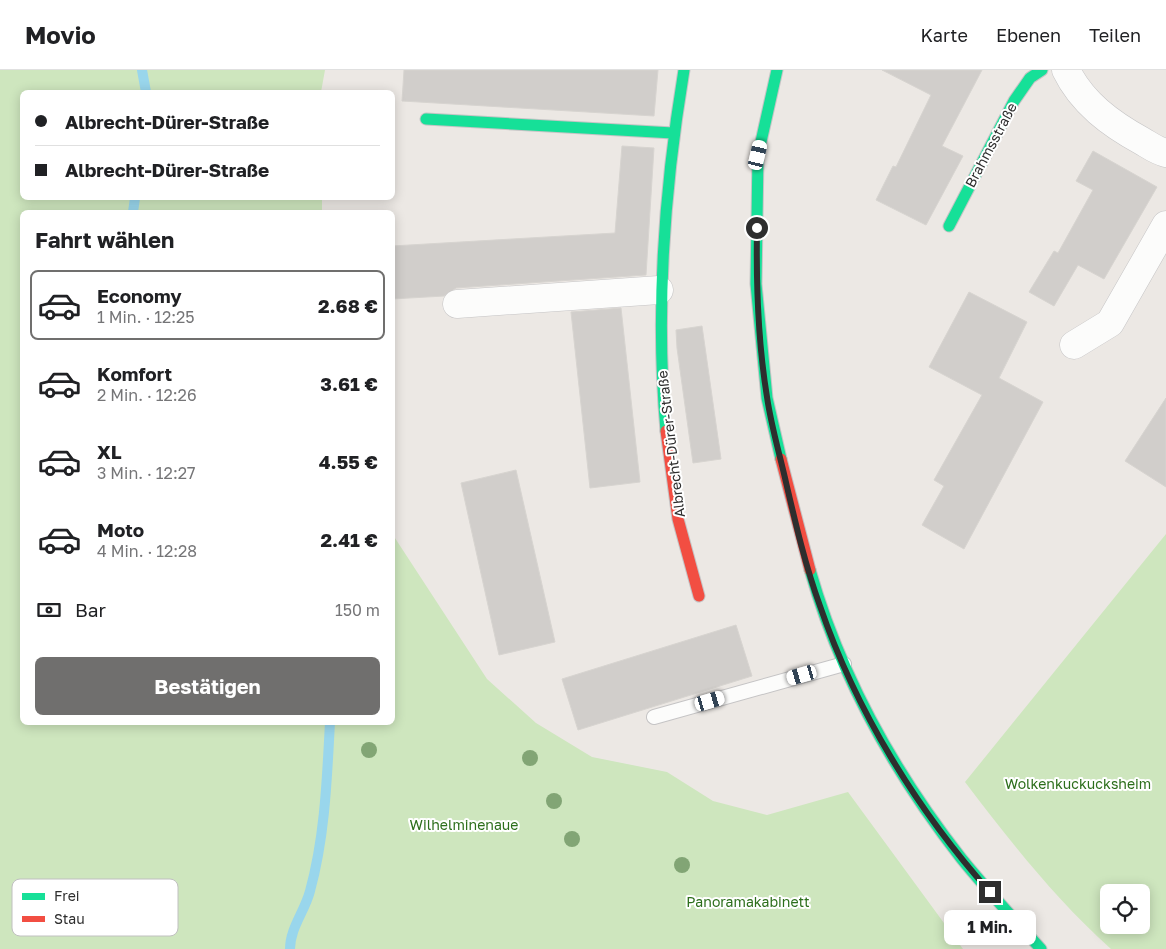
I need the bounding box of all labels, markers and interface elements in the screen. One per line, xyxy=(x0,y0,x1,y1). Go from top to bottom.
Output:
text: Movio xyxy=(25,20,96,49)
text: Karte xyxy=(921,24,968,46)
text: Ebenen xyxy=(996,24,1061,46)
text: Teilen xyxy=(1089,24,1141,46)
street label: Brahmsstraße xyxy=(961,99,1020,190)
text: Albrecht-Dürer-Straße xyxy=(65,110,269,133)
car xyxy=(747,139,768,171)
text: Albrecht-Dürer-Straße xyxy=(65,158,269,181)
route start xyxy=(746,217,768,239)
text: Fahrt wählen xyxy=(35,226,174,253)
icon: car xyxy=(37,283,82,328)
text: Economy xyxy=(97,284,182,307)
text: 2.68 € xyxy=(318,294,378,317)
text: 1 Min. · 12:25 xyxy=(97,307,195,327)
icon: car xyxy=(37,361,82,406)
text: Komfort xyxy=(97,362,172,385)
street label: Albrecht-Dürer-Straße xyxy=(653,370,688,518)
text: 3.61 € xyxy=(320,372,378,395)
text: 2 Min. · 12:26 xyxy=(97,385,197,405)
icon: car xyxy=(37,439,82,484)
text: XL xyxy=(97,440,122,463)
text: 4.55 € xyxy=(319,450,378,473)
text: 3 Min. · 12:27 xyxy=(97,463,195,483)
icon: car xyxy=(37,517,82,562)
text: Moto xyxy=(97,518,144,541)
text: 2.41 € xyxy=(321,528,378,551)
text: 4 Min. · 12:28 xyxy=(97,541,197,561)
icon: cash xyxy=(35,596,63,624)
text: Bar xyxy=(75,598,106,621)
text: 150 m xyxy=(335,600,380,620)
button: Bestätigen xyxy=(35,657,380,715)
car xyxy=(785,664,818,686)
car xyxy=(693,690,726,712)
park label: Wolkenkuckucksheim xyxy=(1005,775,1151,792)
park label: Wilhelminenaue xyxy=(410,816,518,833)
legend xyxy=(12,879,178,936)
route end xyxy=(979,881,1001,903)
map controls xyxy=(1100,884,1150,934)
button: locate xyxy=(1100,884,1150,934)
text: Frei xyxy=(54,887,80,904)
park label: Panoramakabinett xyxy=(686,893,810,910)
text: Stau xyxy=(54,910,85,927)
callout: 1 Min. xyxy=(944,910,1036,944)
text: 1 Min. xyxy=(967,917,1013,937)

